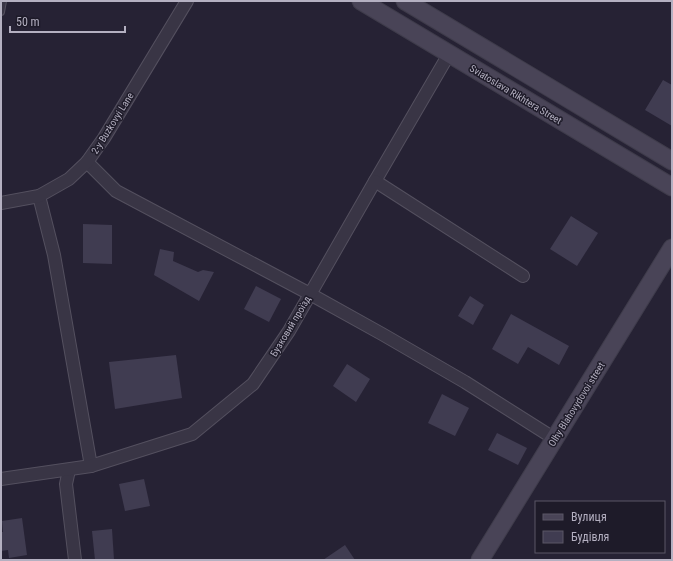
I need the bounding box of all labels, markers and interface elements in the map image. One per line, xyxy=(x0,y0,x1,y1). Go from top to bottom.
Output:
scale bar xyxy=(10,8,125,34)
text: 50 m xyxy=(16,15,40,29)
street label: Sviatoslava Rikhtera Street xyxy=(468,63,564,126)
street label: 2-y Buzkovyi Lane xyxy=(89,90,136,156)
street label: Бузковий проїзд xyxy=(268,293,313,358)
street label: Olhy Blahovydovoi street xyxy=(546,360,607,448)
legend xyxy=(535,501,665,553)
text: Вулиця xyxy=(571,510,607,524)
text: Будівля xyxy=(571,530,609,544)

